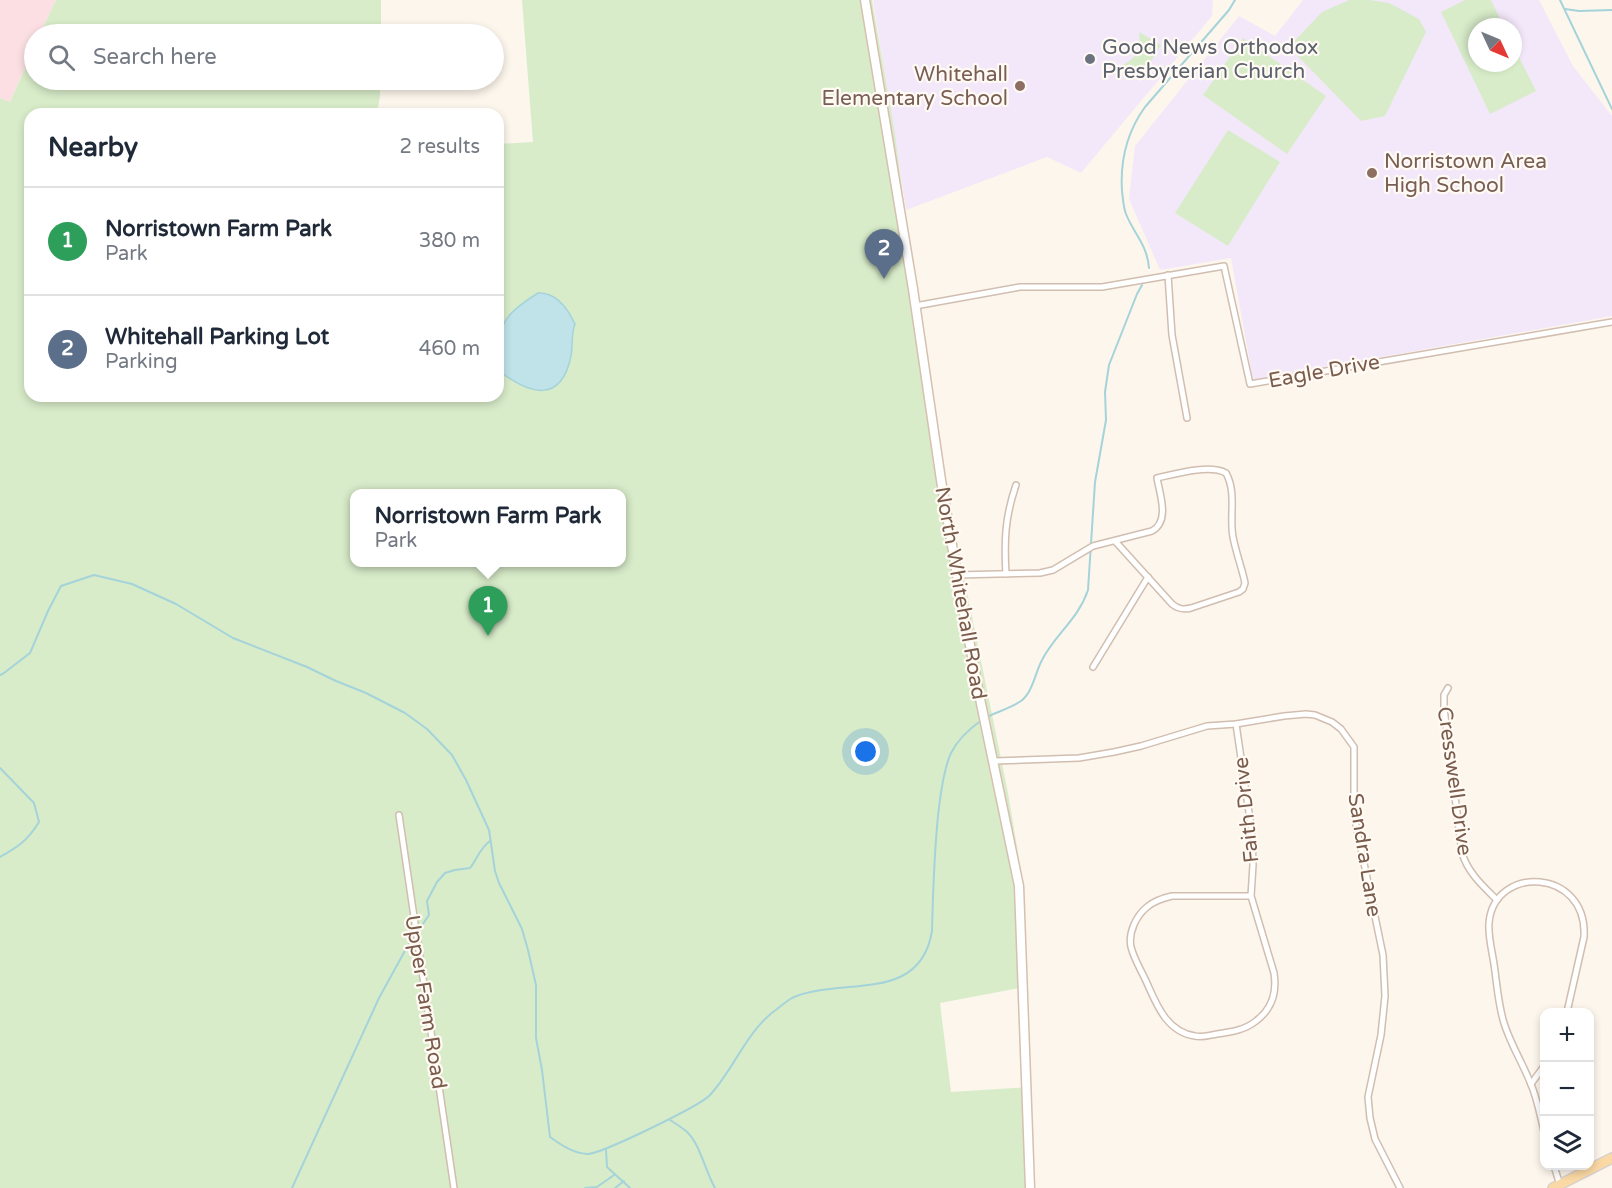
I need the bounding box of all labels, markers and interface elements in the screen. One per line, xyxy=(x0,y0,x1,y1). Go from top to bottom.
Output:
north arrow xyxy=(1468,18,1522,72)
search box xyxy=(24,24,504,90)
place label: Good News Orthodox Presbyterian Church xyxy=(1102,35,1318,84)
icon: search xyxy=(45,41,78,74)
text: Search here xyxy=(93,44,217,70)
marker: Good News Orthodox Presbyterian Church xyxy=(1083,52,1097,66)
place label: Whitehall Elementary School xyxy=(821,62,1008,111)
marker: Whitehall Elementary School xyxy=(1013,79,1027,93)
text: Nearby xyxy=(48,132,138,163)
text: 2 results xyxy=(400,135,480,159)
place label: Norristown Area High School xyxy=(1384,149,1547,198)
marker: Norristown Area High School xyxy=(1365,166,1379,180)
text: Norristown Farm Park xyxy=(105,216,332,242)
text: 1 xyxy=(61,229,74,253)
text: 380 m xyxy=(419,229,480,253)
pin: 2 xyxy=(864,230,904,279)
text: Park xyxy=(105,242,148,266)
text: Whitehall Parking Lot xyxy=(105,324,329,350)
text: 2 xyxy=(61,337,74,361)
text: 460 m xyxy=(419,337,480,361)
street label: Eagle Drive xyxy=(1266,349,1382,394)
text: Parking xyxy=(105,350,178,374)
street label: North Whitehall Road xyxy=(929,485,992,702)
popup xyxy=(350,489,626,567)
text: Norristown Farm Park xyxy=(375,503,601,529)
text: Park xyxy=(375,529,417,553)
pin: 1 xyxy=(468,586,508,636)
street label: Cresswell Drive xyxy=(1432,705,1477,857)
your location xyxy=(851,737,880,766)
street label: Faith Drive xyxy=(1229,756,1264,864)
street label: Sandra Lane xyxy=(1342,792,1387,919)
street label: Upper Farm Road xyxy=(399,913,452,1091)
map controls xyxy=(1540,1008,1594,1170)
button: + xyxy=(1540,1008,1594,1062)
button: − xyxy=(1540,1062,1594,1116)
button: layers xyxy=(1540,1116,1594,1170)

